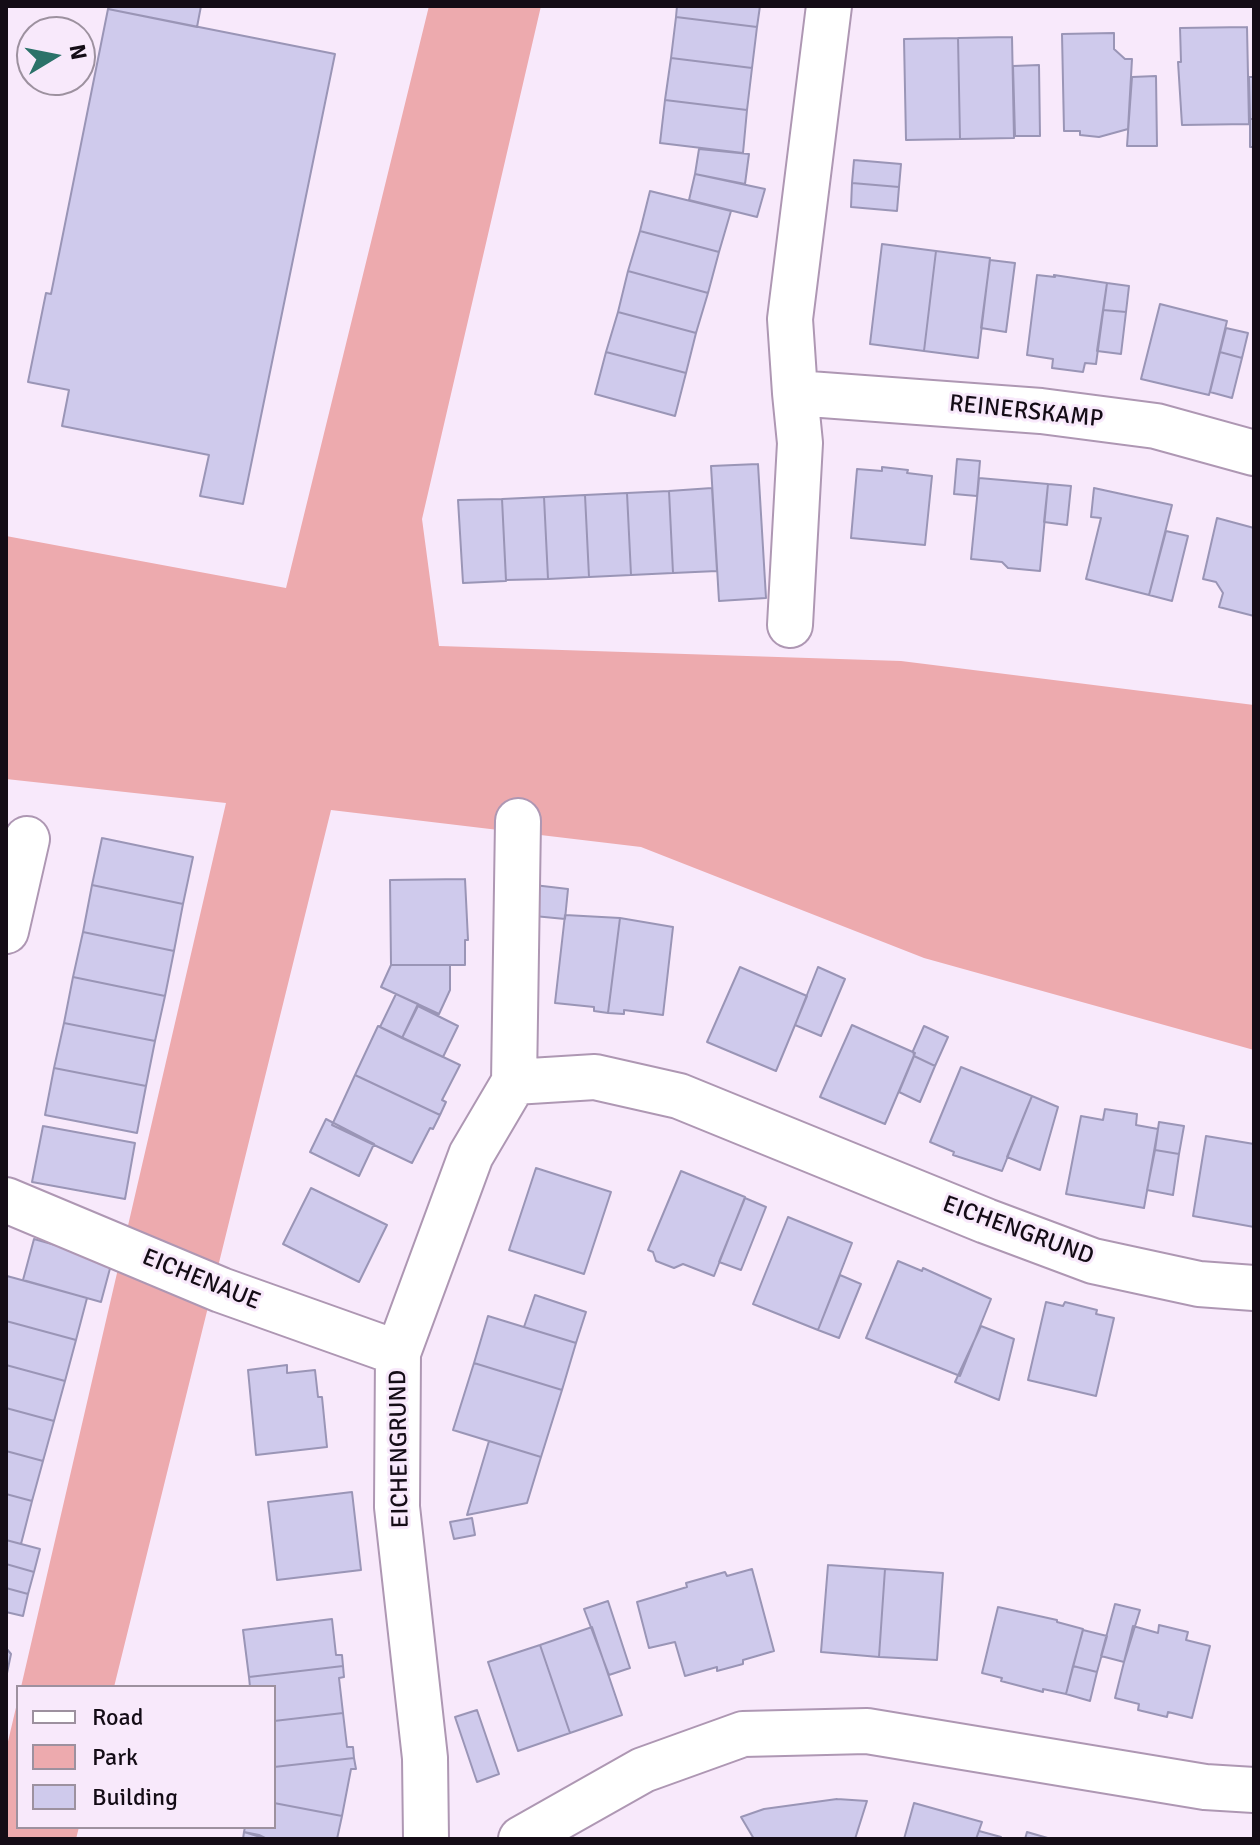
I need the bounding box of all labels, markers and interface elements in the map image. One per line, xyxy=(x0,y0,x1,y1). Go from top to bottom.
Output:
north arrow xyxy=(16,16,96,96)
text: N xyxy=(64,42,93,62)
street label: REINERSKAMP xyxy=(948,390,1104,434)
street label: EICHENGRUND xyxy=(939,1190,1097,1272)
street label: EICHENAUE xyxy=(138,1243,264,1317)
street label: EICHENGRUND xyxy=(384,1369,416,1529)
legend xyxy=(16,1685,276,1829)
text: Road xyxy=(92,1702,143,1732)
text: Park xyxy=(92,1742,138,1772)
text: Building xyxy=(92,1782,178,1812)

